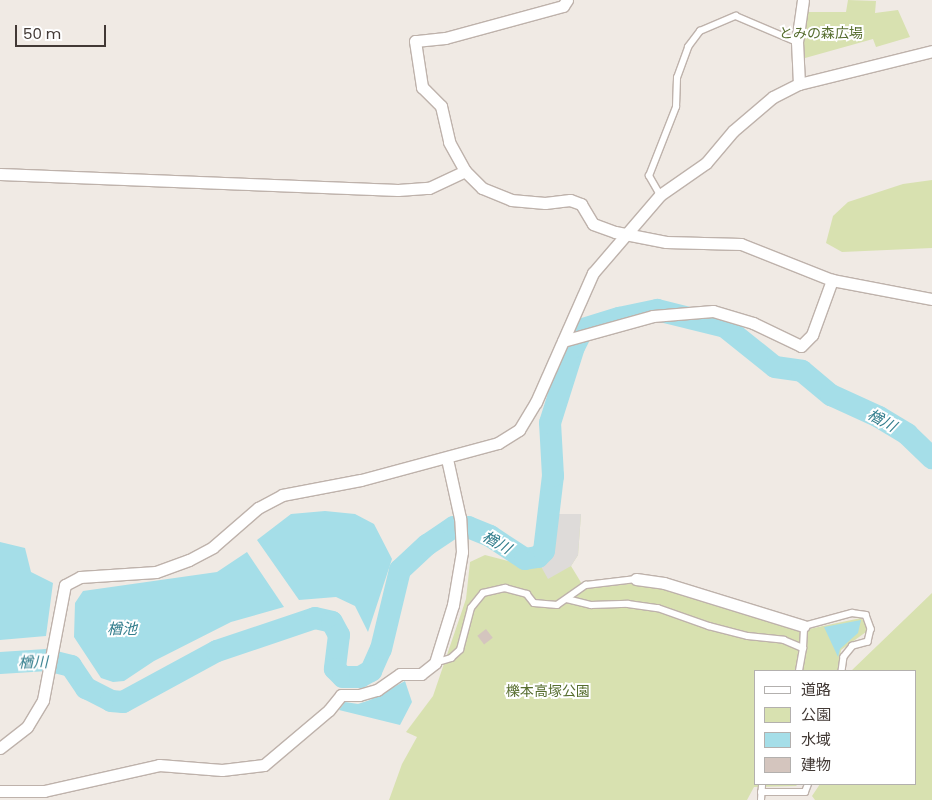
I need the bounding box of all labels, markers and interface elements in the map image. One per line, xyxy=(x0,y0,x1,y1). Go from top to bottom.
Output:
scale bar xyxy=(18,15,109,47)
text: 50 m xyxy=(23,23,61,44)
park label: とみの森広場 xyxy=(779,25,863,41)
water label: 楢川 xyxy=(865,405,899,435)
water label: 楢川 xyxy=(480,527,514,557)
water label: 楢池 xyxy=(107,620,137,638)
water label: 楢川 xyxy=(18,653,48,671)
legend xyxy=(754,670,917,785)
text: 道路 xyxy=(801,679,831,700)
park label: 櫟本高塚公園 xyxy=(506,683,590,699)
text: 公園 xyxy=(801,704,831,725)
text: 水域 xyxy=(801,729,831,750)
text: 建物 xyxy=(801,754,831,775)

